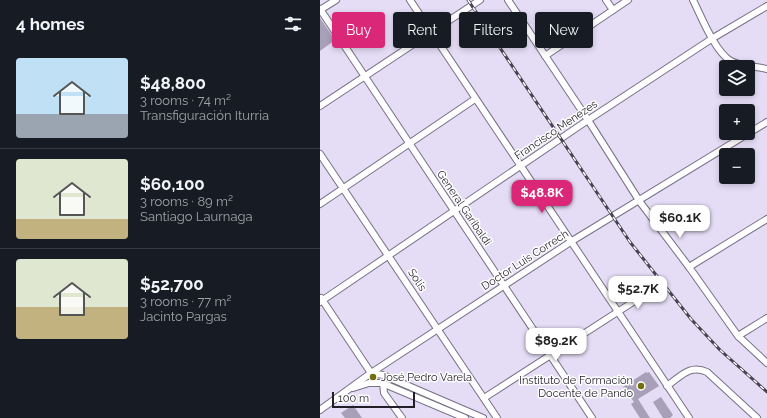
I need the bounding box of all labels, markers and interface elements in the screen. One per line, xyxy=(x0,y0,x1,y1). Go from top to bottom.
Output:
chip: Buy xyxy=(332,12,385,48)
chip: Rent xyxy=(393,12,451,48)
chip: Filters xyxy=(459,12,527,48)
chip: New xyxy=(535,12,593,48)
icon: filters xyxy=(282,13,304,35)
text: 4 homes xyxy=(16,14,85,34)
map controls xyxy=(719,60,755,184)
button: layers xyxy=(719,60,755,96)
text: $48,800 xyxy=(140,73,206,93)
icon: home xyxy=(48,74,96,122)
text: 3 rooms · 74 m² xyxy=(140,93,231,108)
street label: Francisco Menezes xyxy=(512,97,600,163)
button: + xyxy=(719,104,755,140)
text: Transfiguración Iturria xyxy=(140,108,269,123)
button: − xyxy=(719,148,755,184)
street label: General Garibaldi xyxy=(434,168,494,248)
text: $60,100 xyxy=(140,174,205,194)
icon: home xyxy=(48,175,96,223)
pin: $48.8K xyxy=(509,180,575,214)
text: $48.8K xyxy=(521,185,564,200)
text: 3 rooms · 89 m² xyxy=(140,194,233,209)
pin: $60.1K xyxy=(647,205,713,239)
text: Santiago Laurnaga xyxy=(140,209,253,224)
text: $60.1K xyxy=(659,210,701,225)
street label: Doctor Luis Correch xyxy=(479,227,571,293)
street label: Solís xyxy=(405,266,429,294)
text: $52,700 xyxy=(140,274,204,294)
icon: home xyxy=(48,275,96,323)
pin: $52.7K xyxy=(605,276,671,310)
text: $52.7K xyxy=(617,281,659,296)
text: 3 rooms · 77 m² xyxy=(140,294,232,309)
text: Jacinto Pargas xyxy=(140,309,227,324)
pin: $89.2K xyxy=(523,328,589,362)
text: $89.2K xyxy=(535,333,577,348)
place label: José Pedro Varela xyxy=(381,371,472,384)
marker: José Pedro Varela xyxy=(368,372,378,382)
place label: Instituto de Formación Docente de Pando xyxy=(519,374,633,400)
marker: Instituto de Formación Docente de Pando xyxy=(636,381,646,391)
scale bar xyxy=(332,390,415,409)
text: 100 m xyxy=(338,392,369,405)

